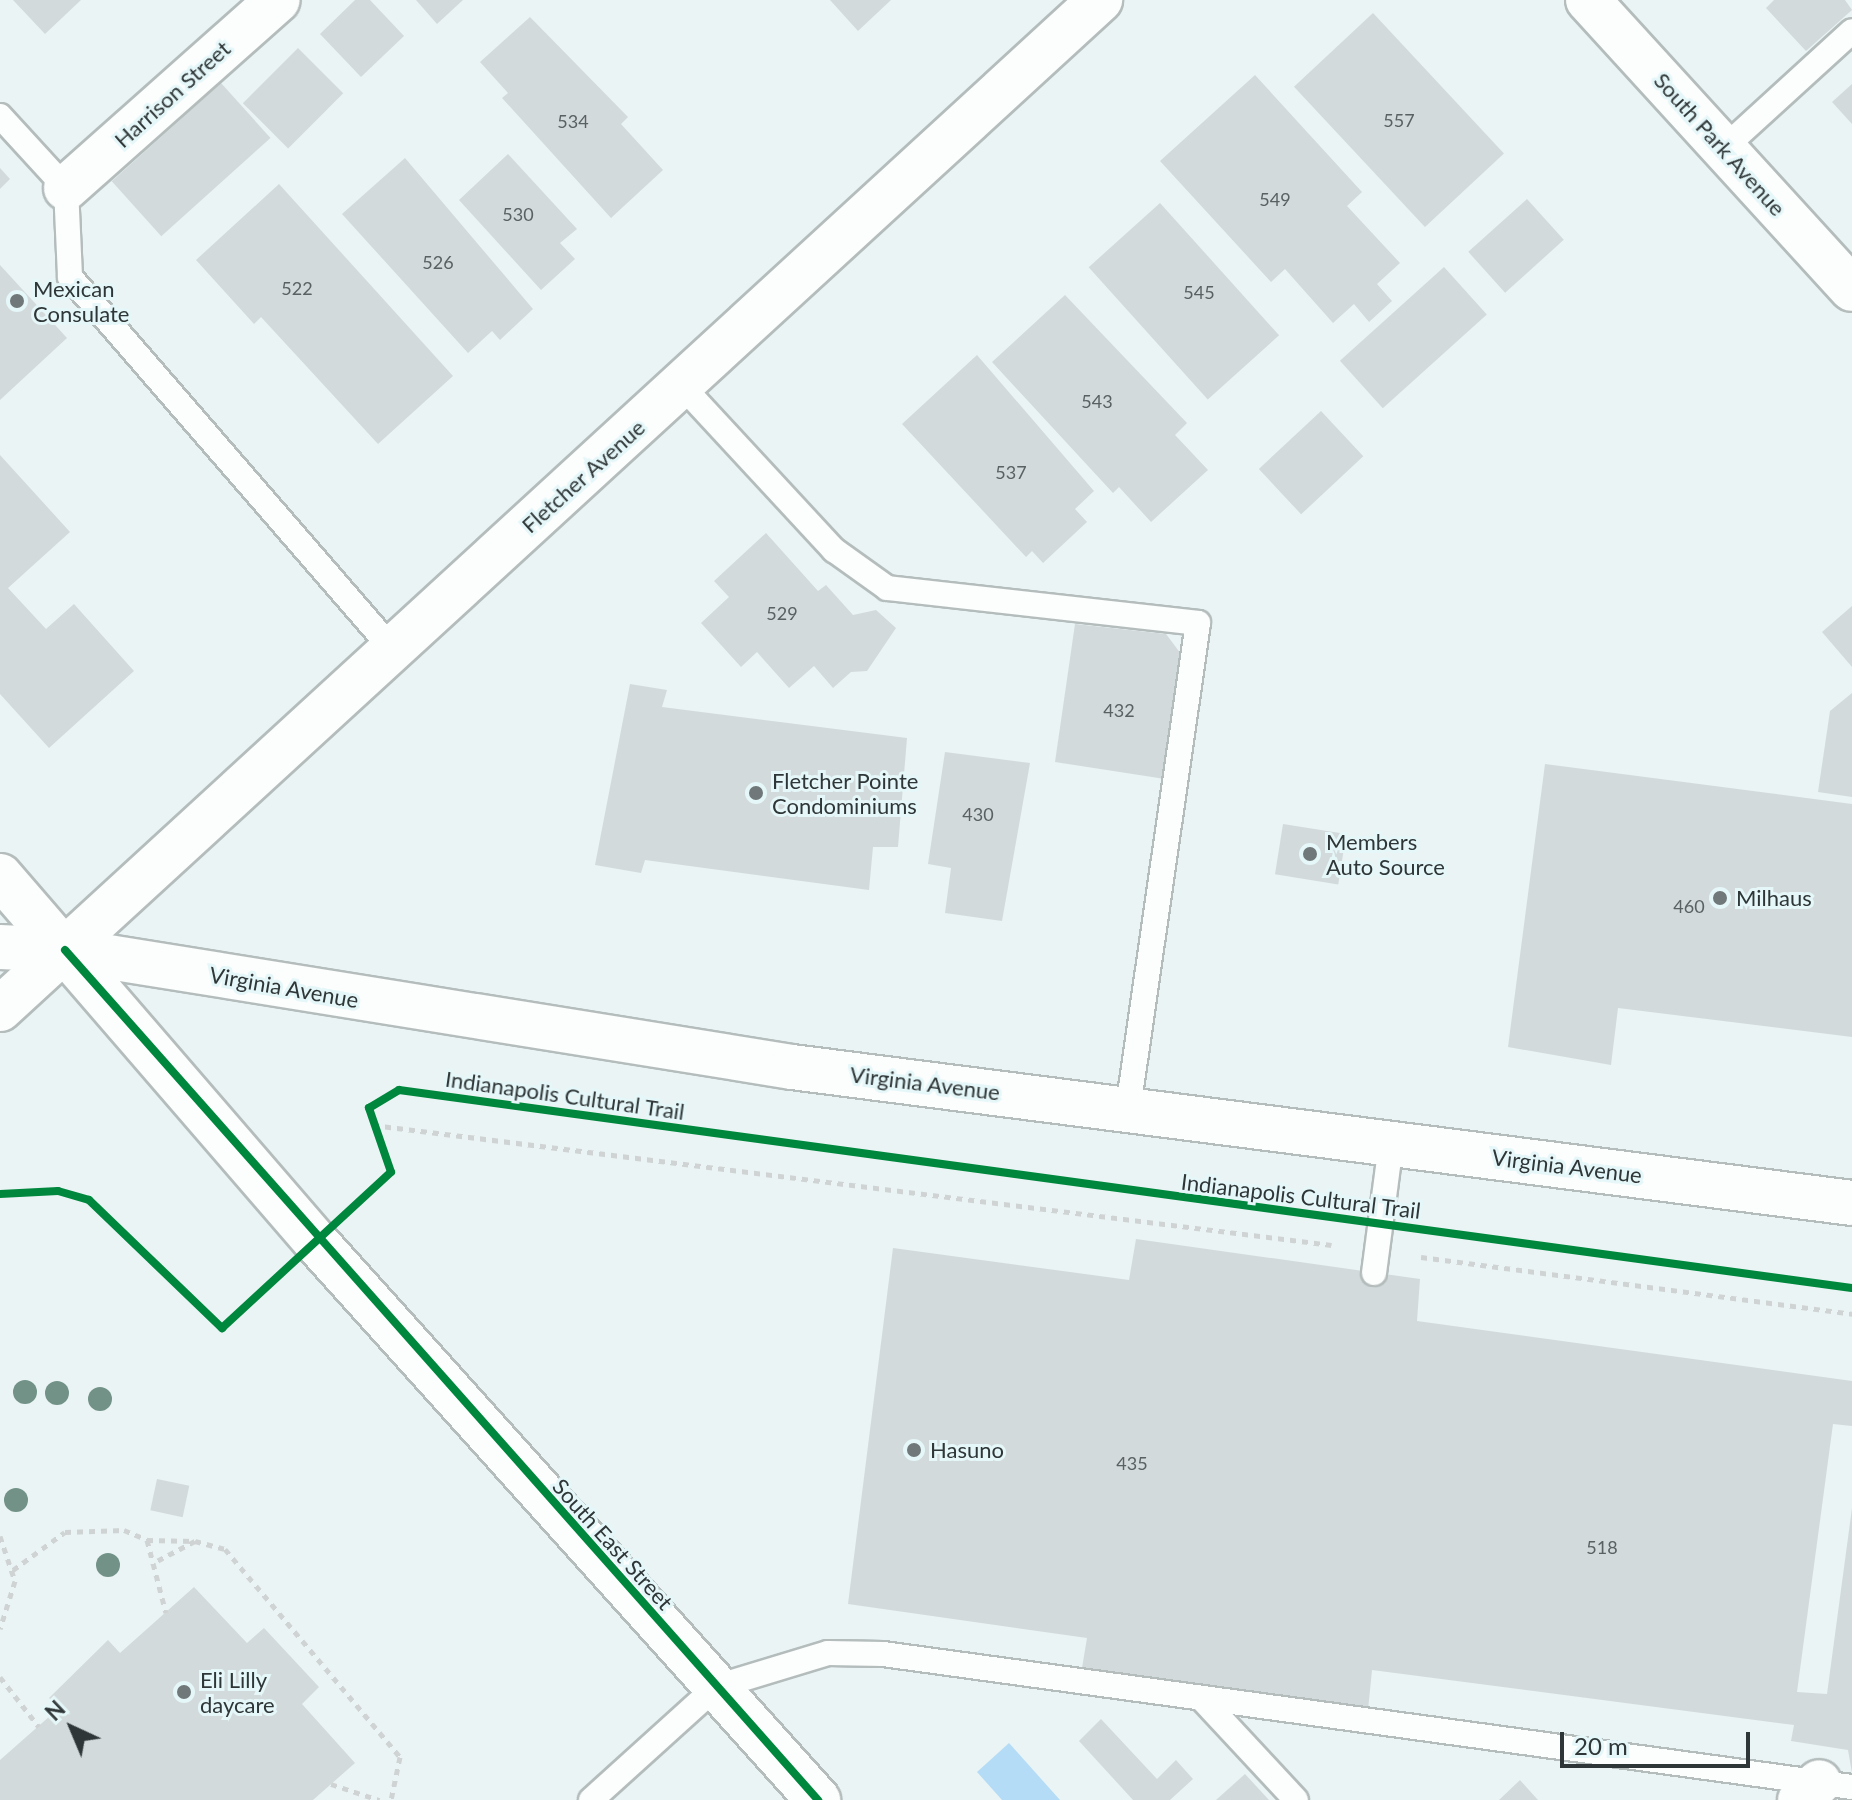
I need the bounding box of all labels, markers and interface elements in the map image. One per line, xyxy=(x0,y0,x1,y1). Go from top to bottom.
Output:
street label: Harrison Street xyxy=(109,35,235,153)
street label: South Park Avenue xyxy=(1649,67,1791,221)
house number: 557 xyxy=(1383,109,1415,131)
house number: 534 xyxy=(557,110,589,132)
house number: 549 xyxy=(1259,188,1291,210)
house number: 530 xyxy=(502,203,534,225)
house number: 526 xyxy=(422,251,454,273)
place label: Mexican Consulate xyxy=(33,275,129,326)
house number: 522 xyxy=(281,277,313,299)
house number: 545 xyxy=(1183,281,1215,303)
marker: Mexican Consulate xyxy=(8,292,26,310)
house number: 543 xyxy=(1081,390,1113,412)
street label: Fletcher Avenue xyxy=(516,413,650,539)
house number: 537 xyxy=(995,461,1027,483)
house number: 529 xyxy=(766,602,798,624)
house number: 432 xyxy=(1103,699,1135,721)
place label: Fletcher Pointe Condominiums xyxy=(772,767,919,818)
marker: Fletcher Pointe Condominiums xyxy=(747,784,765,802)
house number: 430 xyxy=(962,803,994,825)
place label: Members Auto Source xyxy=(1326,828,1445,880)
marker: Members Auto Source xyxy=(1301,845,1319,863)
place label: Milhaus xyxy=(1736,885,1812,911)
marker: Milhaus xyxy=(1711,889,1729,907)
house number: 460 xyxy=(1673,895,1705,917)
street label: Virginia Avenue xyxy=(207,961,361,1013)
street label: Virginia Avenue xyxy=(848,1061,1002,1105)
street label: Indianapolis Cultural Trail xyxy=(443,1065,687,1125)
street label: Virginia Avenue xyxy=(1490,1144,1644,1188)
street label: Indianapolis Cultural Trail xyxy=(1179,1168,1423,1224)
place label: Hasuno xyxy=(930,1437,1004,1463)
marker: Hasuno xyxy=(905,1441,923,1459)
house number: 435 xyxy=(1116,1452,1148,1474)
street label: South East Street xyxy=(547,1473,679,1615)
house number: 518 xyxy=(1586,1536,1618,1558)
place label: Eli Lilly daycare xyxy=(200,1666,275,1718)
marker: Eli Lilly daycare xyxy=(175,1683,193,1701)
north arrow xyxy=(32,1688,112,1768)
text: N xyxy=(39,1695,70,1726)
scale bar xyxy=(1564,1716,1754,1766)
text: 20 m xyxy=(1574,1731,1628,1760)

